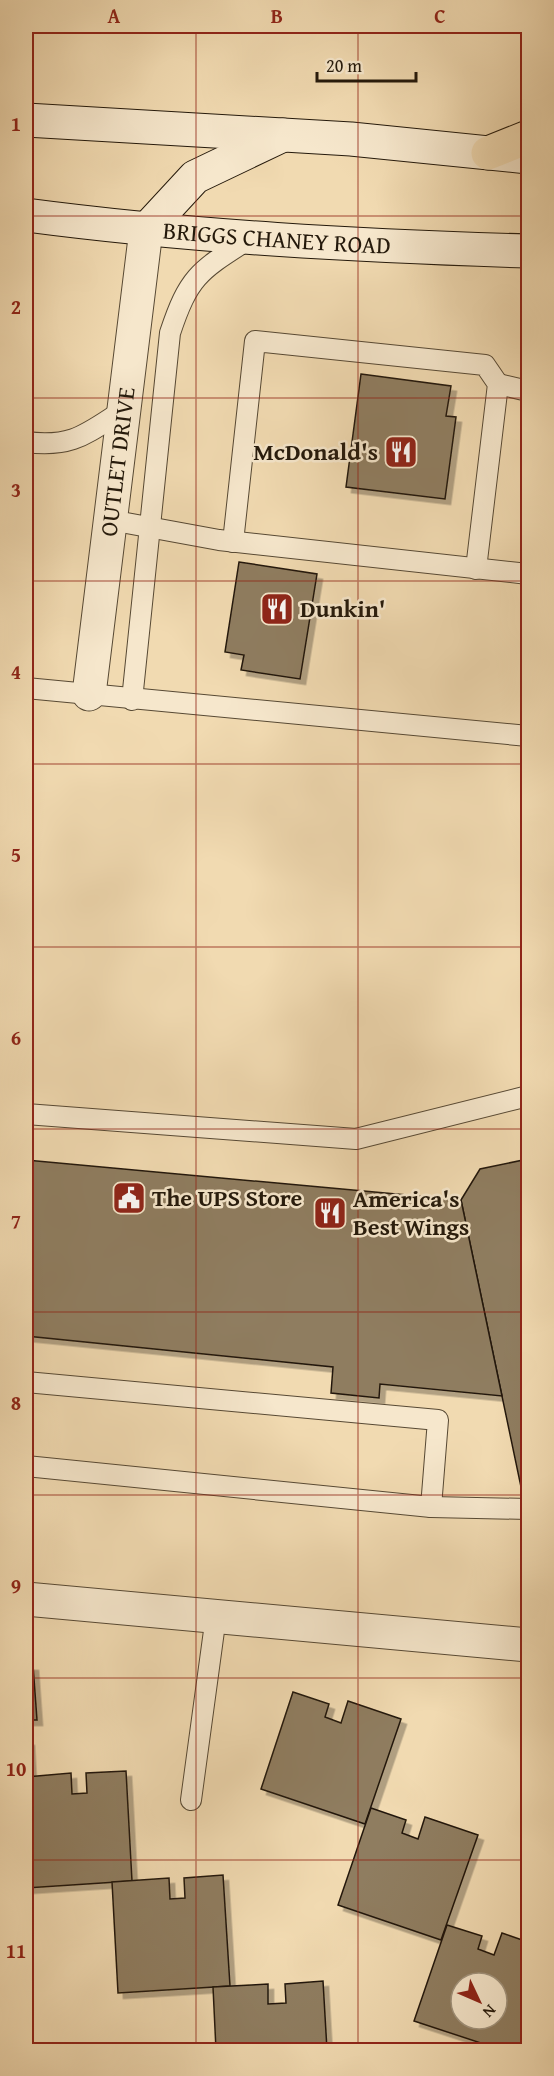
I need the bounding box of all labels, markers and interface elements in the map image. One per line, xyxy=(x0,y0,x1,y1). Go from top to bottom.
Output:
text: A xyxy=(108,1,121,30)
text: B xyxy=(271,1,283,30)
text: C xyxy=(434,1,446,30)
scale bar xyxy=(317,45,416,83)
text: 20 m xyxy=(326,52,362,79)
text: 1 xyxy=(11,109,21,138)
street label: BRIGGS CHANEY ROAD xyxy=(162,212,392,263)
text: 2 xyxy=(11,292,21,321)
street label: OUTLET DRIVE xyxy=(91,385,144,538)
place label: McDonald's xyxy=(253,434,378,469)
restaurant icon: McDonald's xyxy=(383,434,419,470)
text: 3 xyxy=(11,475,21,504)
restaurant icon: Dunkin' xyxy=(259,591,295,627)
place label: Dunkin' xyxy=(300,591,386,626)
text: 4 xyxy=(11,657,21,686)
text: 5 xyxy=(11,840,21,869)
text: 6 xyxy=(11,1023,21,1052)
public building icon: The UPS Store xyxy=(111,1180,147,1216)
place label: The UPS Store xyxy=(152,1180,303,1215)
place label: America's Best Wings xyxy=(353,1181,469,1244)
restaurant icon: America's Best Wings xyxy=(312,1195,348,1231)
text: 7 xyxy=(11,1206,21,1235)
text: 8 xyxy=(11,1388,21,1417)
text: 9 xyxy=(11,1571,21,1600)
text: 10 xyxy=(6,1754,26,1783)
text: 11 xyxy=(6,1936,26,1965)
north arrow xyxy=(449,1971,509,2031)
text: N xyxy=(477,1999,502,2024)

